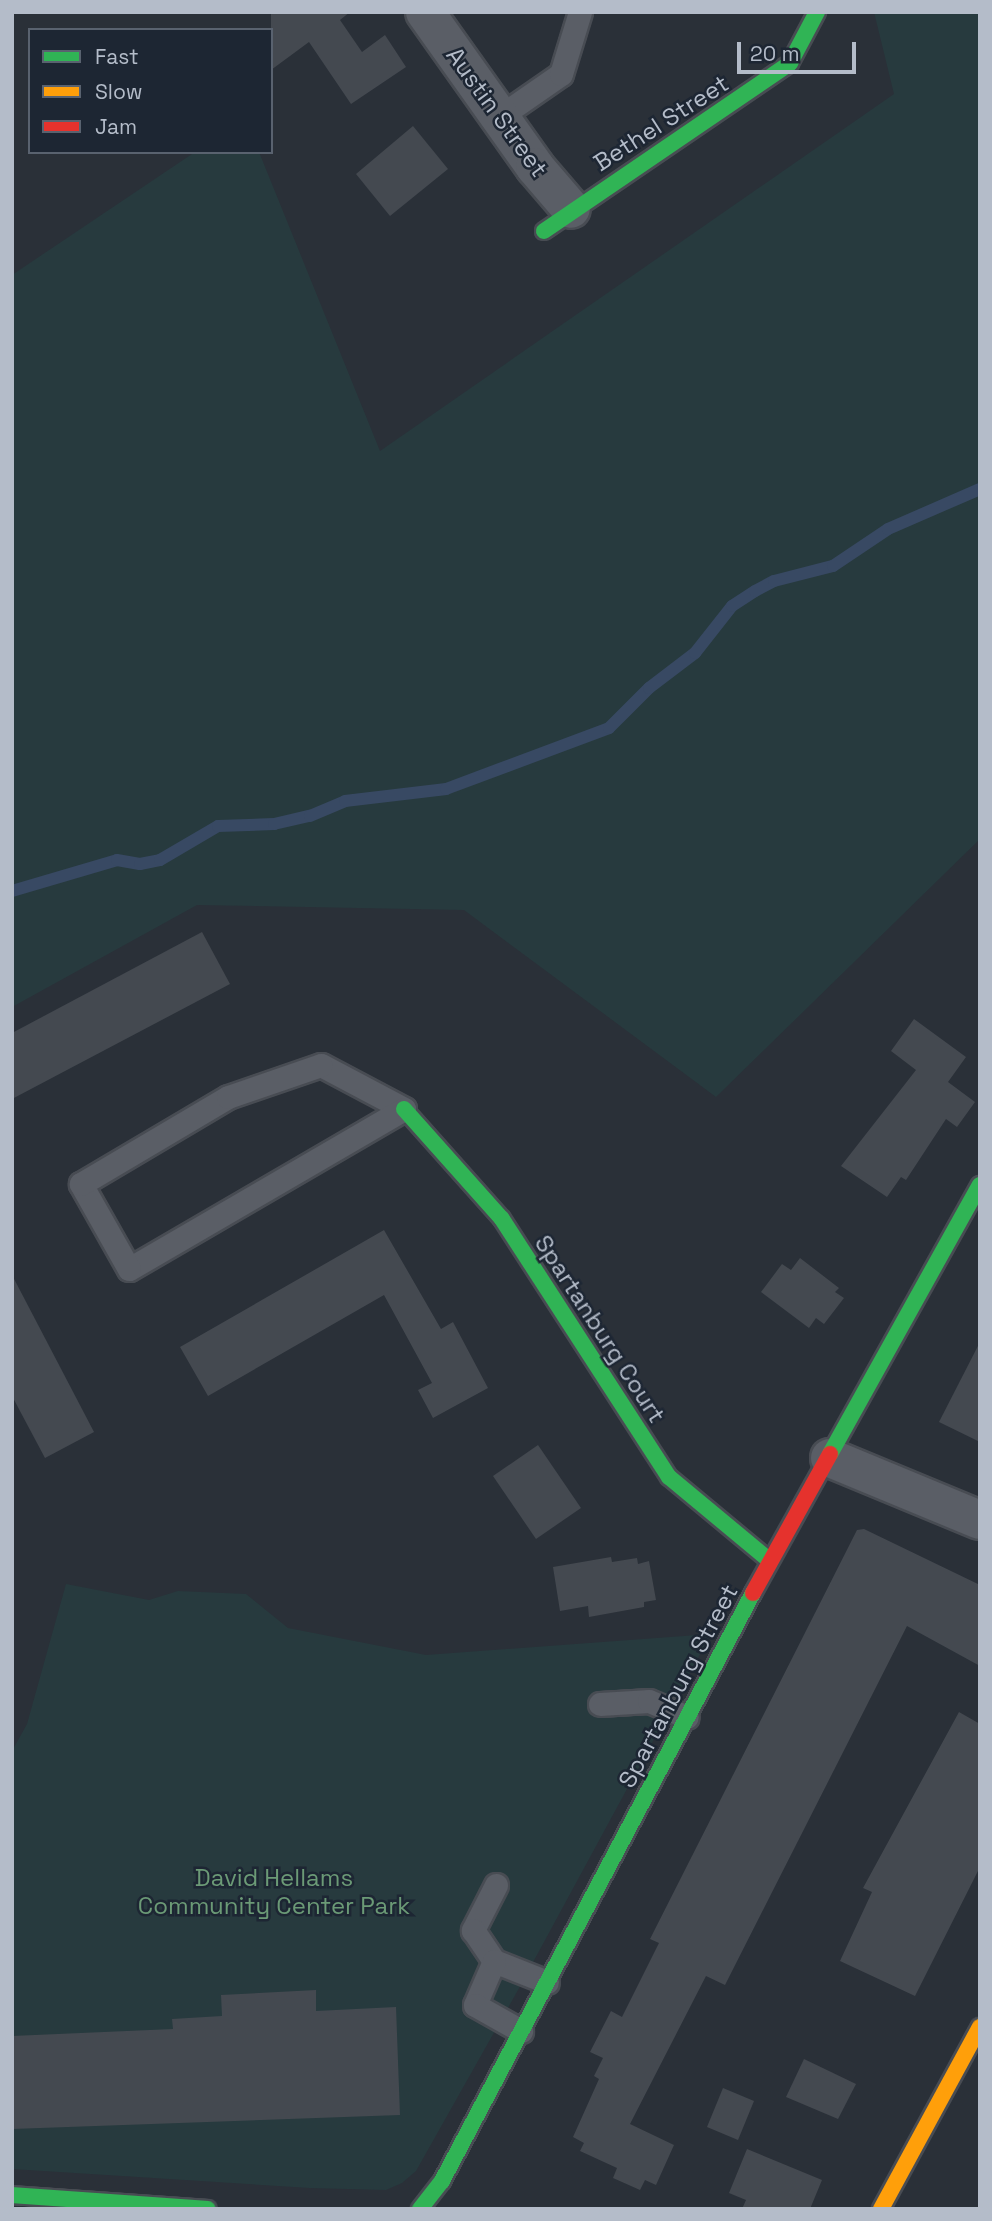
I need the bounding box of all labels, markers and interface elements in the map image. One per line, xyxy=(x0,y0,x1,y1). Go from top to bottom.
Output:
legend xyxy=(28,28,273,154)
scale bar xyxy=(740,28,859,72)
text: 20 m xyxy=(750,40,800,67)
street label: Austin Street xyxy=(440,42,554,182)
text: Fast xyxy=(95,43,139,70)
street label: Bethel Street xyxy=(588,69,734,177)
text: Slow xyxy=(95,78,143,105)
text: Jam xyxy=(95,113,137,140)
street label: Spartanburg Court xyxy=(529,1230,671,1428)
street label: Spartanburg Street xyxy=(612,1579,744,1793)
park label: David Hellams Community Center Park xyxy=(138,1864,410,1920)

